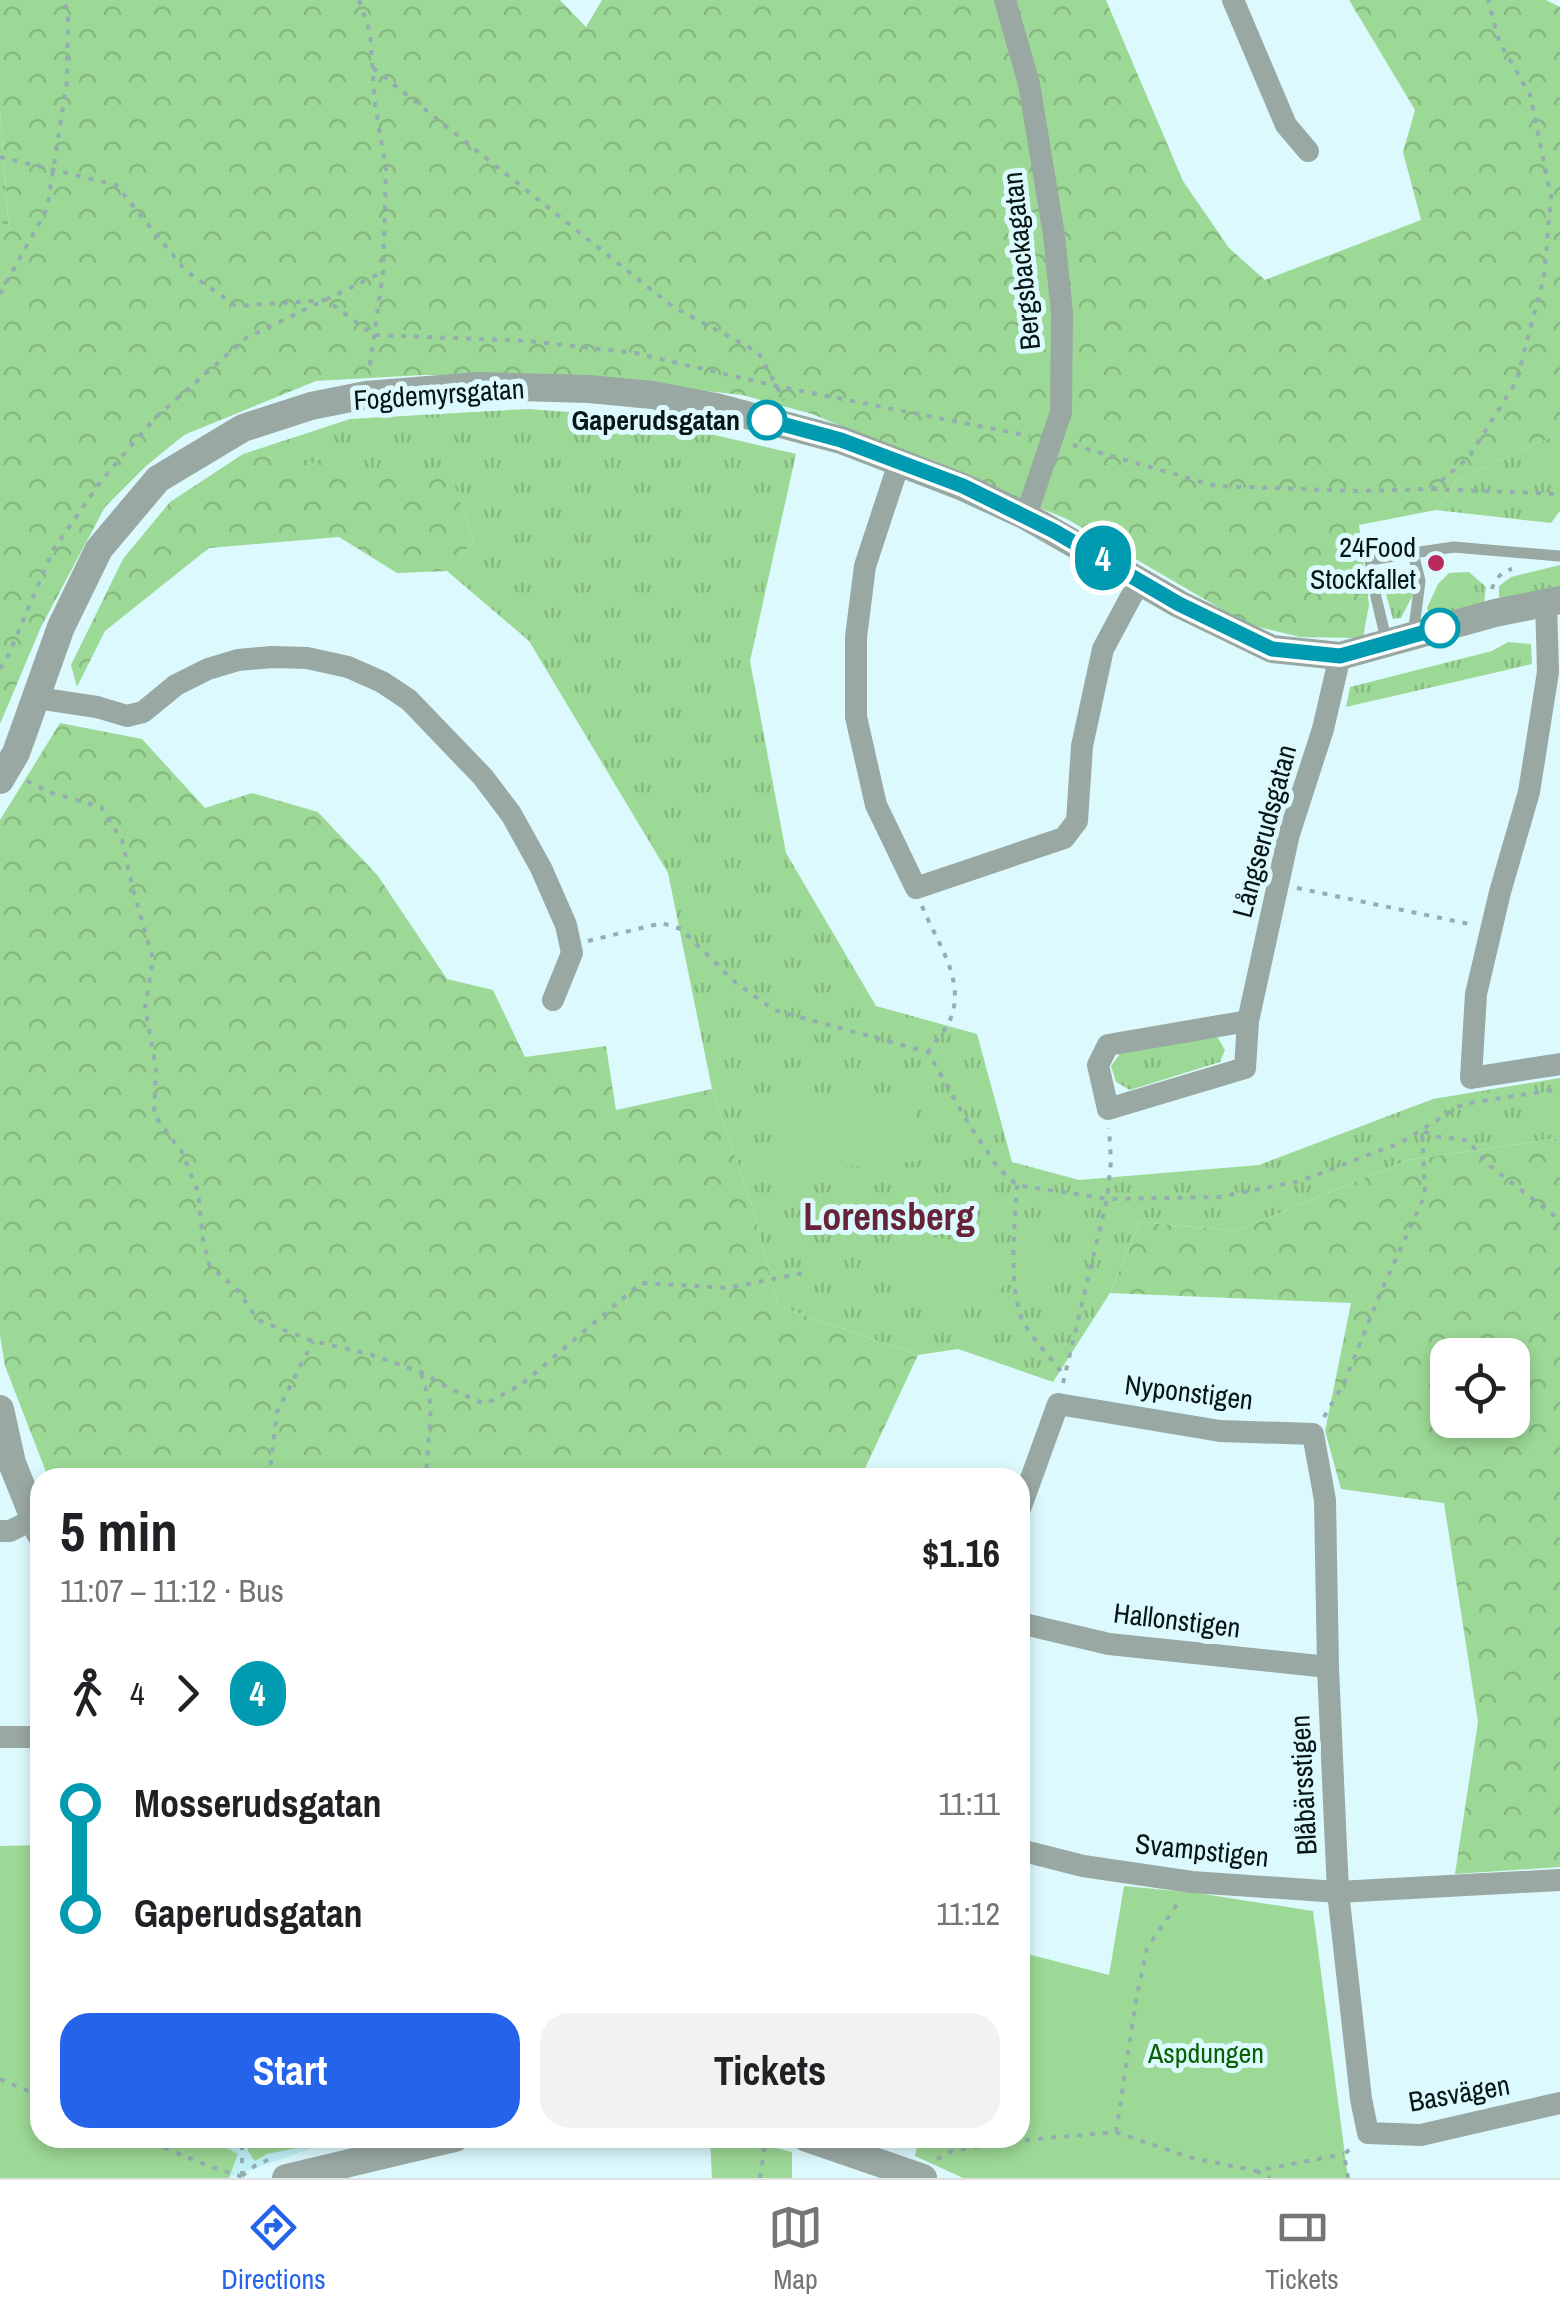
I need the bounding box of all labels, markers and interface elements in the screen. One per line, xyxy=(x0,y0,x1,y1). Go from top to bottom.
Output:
street label: Bergsbackagatan xyxy=(993,170,1049,352)
street label: Fogdemyrsgatan xyxy=(352,369,526,419)
place label: Gaperudsgatan xyxy=(572,401,740,439)
marker: Gaperudsgatan xyxy=(748,401,786,439)
line badge: 4 xyxy=(1070,526,1136,590)
place label: 24Food Stockfallet xyxy=(1310,528,1416,598)
text: 4 xyxy=(1095,535,1111,582)
marker: 24Food Stockfallet xyxy=(1425,552,1447,574)
unlabelled marker xyxy=(1421,609,1459,647)
street label: Långserudsgatan xyxy=(1223,740,1305,922)
district label: Lorensberg xyxy=(803,1191,975,1242)
map controls xyxy=(1430,1338,1530,1438)
button: locate xyxy=(1430,1338,1530,1438)
street label: Nyponstigen xyxy=(1123,1365,1255,1419)
text: 5 min xyxy=(60,1494,178,1568)
text: $1.16 xyxy=(922,1528,1000,1579)
text: 11:07 – 11:12 · Bus xyxy=(60,1569,284,1612)
street label: Hallonstigen xyxy=(1111,1593,1243,1647)
icon: walk xyxy=(60,1666,115,1721)
icon: forward xyxy=(160,1666,215,1721)
text: 4 xyxy=(250,1670,266,1717)
text: 4 xyxy=(130,1672,145,1715)
street label: Blåbärsstigen xyxy=(1280,1714,1326,1856)
text: Mosserudsgatan xyxy=(134,1778,382,1829)
text: 11:11 xyxy=(938,1782,1000,1825)
street label: Svampstigen xyxy=(1133,1824,1271,1876)
text: Gaperudsgatan xyxy=(134,1888,363,1939)
text: 11:12 xyxy=(936,1892,1000,1935)
button: Start xyxy=(60,2013,520,2128)
button: Tickets xyxy=(540,2013,1000,2128)
park label: Aspdungen xyxy=(1147,2034,1264,2072)
street label: Basvägen xyxy=(1405,2065,1513,2121)
tab: Directions xyxy=(221,2200,326,2298)
tab: Map xyxy=(768,2200,823,2298)
tab: Tickets xyxy=(1265,2200,1339,2298)

